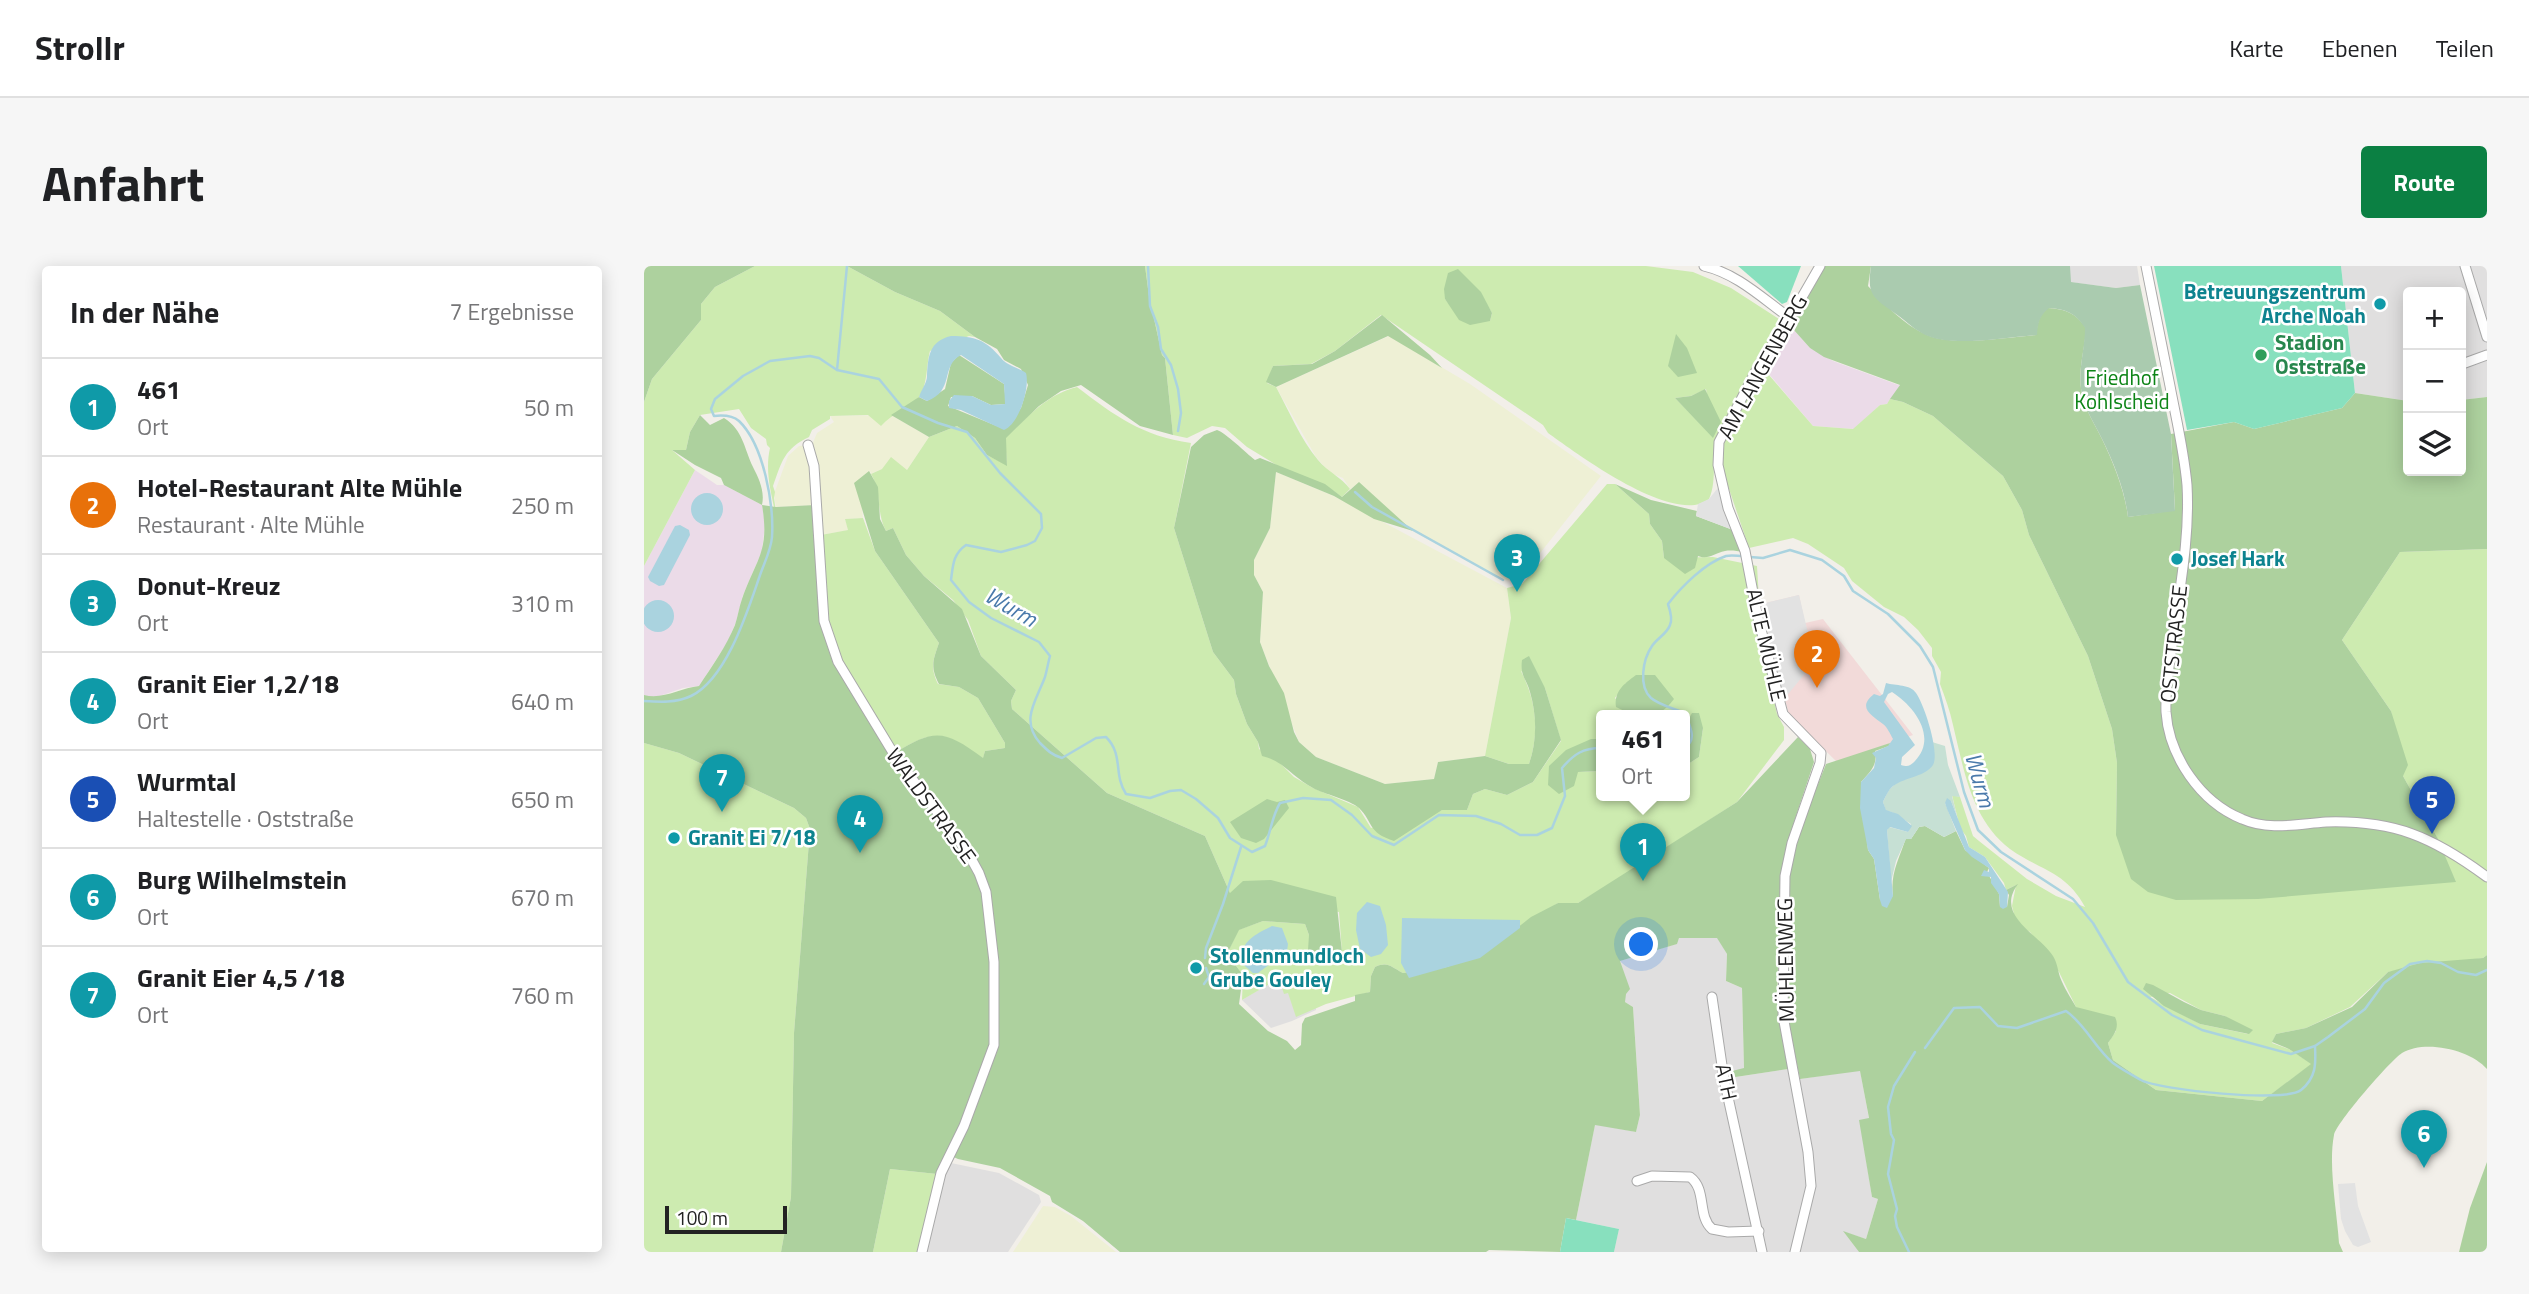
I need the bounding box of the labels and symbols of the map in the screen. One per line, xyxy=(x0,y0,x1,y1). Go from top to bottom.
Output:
place label: Betreuungszentrum Arche Noah xyxy=(2184,275,2366,331)
street label: AM LANGENBERG xyxy=(1709,288,1815,445)
marker: Betreuungszentrum Arche Noah xyxy=(2372,296,2388,312)
place label: Stadion Oststraße xyxy=(2275,326,2366,382)
marker: Stadion Oststraße xyxy=(2253,347,2269,363)
park label: Friedhof Kohlscheid xyxy=(2074,361,2170,417)
pin: 3 xyxy=(1494,534,1540,592)
place label: Josef Hark xyxy=(2191,542,2285,574)
marker: Josef Hark xyxy=(2169,551,2185,567)
water label: Wurm xyxy=(979,578,1045,636)
street label: OSTSTRASSE xyxy=(2151,583,2195,704)
street label: ALTE MÜHLE xyxy=(1738,585,1795,704)
pin: 2 xyxy=(1794,630,1840,688)
street label: WALDSTRASSE xyxy=(879,741,985,870)
water label: Wurm xyxy=(1956,748,2005,812)
pin: 7 xyxy=(699,754,745,812)
pin: 5 xyxy=(2409,776,2455,834)
pin: 4 xyxy=(837,795,883,853)
place label: Granit Ei 7/18 xyxy=(688,821,816,853)
pin: 1 xyxy=(1620,823,1666,881)
marker: Granit Ei 7/18 xyxy=(666,830,682,846)
street label: MÜHLENWEG xyxy=(1768,898,1802,1022)
your location xyxy=(1624,927,1658,961)
place label: Stollenmundloch Grube Gouley xyxy=(1210,939,1364,995)
marker: Stollenmundloch Grube Gouley xyxy=(1188,960,1204,976)
street label: ATH xyxy=(1708,1060,1746,1103)
pin: 6 xyxy=(2401,1110,2447,1168)
scale bar xyxy=(665,1203,788,1235)

